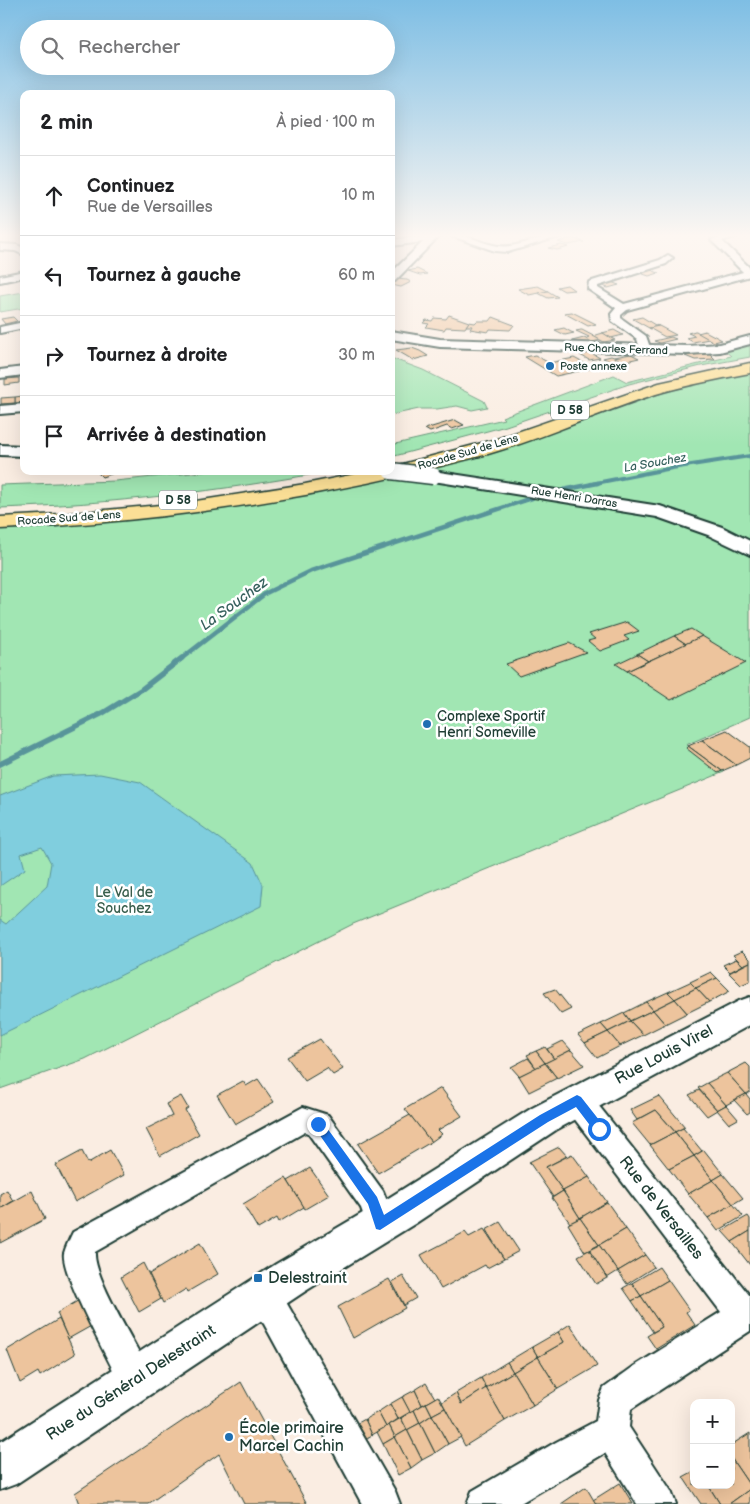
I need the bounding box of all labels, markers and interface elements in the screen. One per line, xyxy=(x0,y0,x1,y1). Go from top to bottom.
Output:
search box xyxy=(20,20,395,75)
icon: search xyxy=(38,34,66,62)
text: Rechercher xyxy=(78,36,180,59)
text: 2 min xyxy=(40,110,93,135)
text: À pied · 100 m xyxy=(276,113,375,132)
text: Continuez xyxy=(87,175,174,198)
icon: ahead xyxy=(40,182,68,210)
text: 10 m xyxy=(342,186,375,205)
text: Rue de Versailles xyxy=(87,198,213,217)
icon: left xyxy=(40,262,68,290)
text: Tournez à gauche xyxy=(87,264,241,287)
text: 60 m xyxy=(338,266,375,285)
street label: Rue Charles Ferrand xyxy=(564,341,668,357)
icon: right xyxy=(40,342,68,370)
text: Tournez à droite xyxy=(87,344,228,367)
text: 30 m xyxy=(338,346,375,365)
marker: Poste annexe xyxy=(544,360,556,372)
place label: Poste annexe xyxy=(560,360,628,373)
road number: D 58 xyxy=(551,400,589,420)
icon: arrive xyxy=(40,422,68,450)
text: Arrivée à destination xyxy=(87,424,266,447)
street label: Rocade Sud de Lens xyxy=(416,431,520,473)
water label: La Souchez xyxy=(623,450,688,476)
street label: Rue Henri Darras xyxy=(530,484,619,510)
road number: D 58 xyxy=(159,490,197,510)
street label: Rocade Sud de Lens xyxy=(17,508,122,528)
water label: La Souchez xyxy=(196,573,272,635)
place label: Complexe Sportif Henri Someville xyxy=(437,708,546,741)
marker: Complexe Sportif Henri Someville xyxy=(421,718,433,730)
park label: Le Val de Souchez xyxy=(95,884,153,917)
street label: Rue Louis Virel xyxy=(612,1021,716,1089)
route end xyxy=(307,1113,330,1136)
route start xyxy=(588,1118,611,1141)
street label: Rue de Versailles xyxy=(615,1153,707,1263)
place label: Delestraint xyxy=(268,1269,347,1288)
marker: Delestraint xyxy=(252,1272,264,1284)
street label: Rue du Général Delestraint xyxy=(43,1321,219,1445)
map controls xyxy=(690,1399,735,1489)
button: + xyxy=(690,1399,735,1444)
place label: École primaire Marcel Cachin xyxy=(239,1417,344,1456)
marker: École primaire Marcel Cachin xyxy=(223,1431,235,1443)
button: − xyxy=(690,1444,735,1489)

